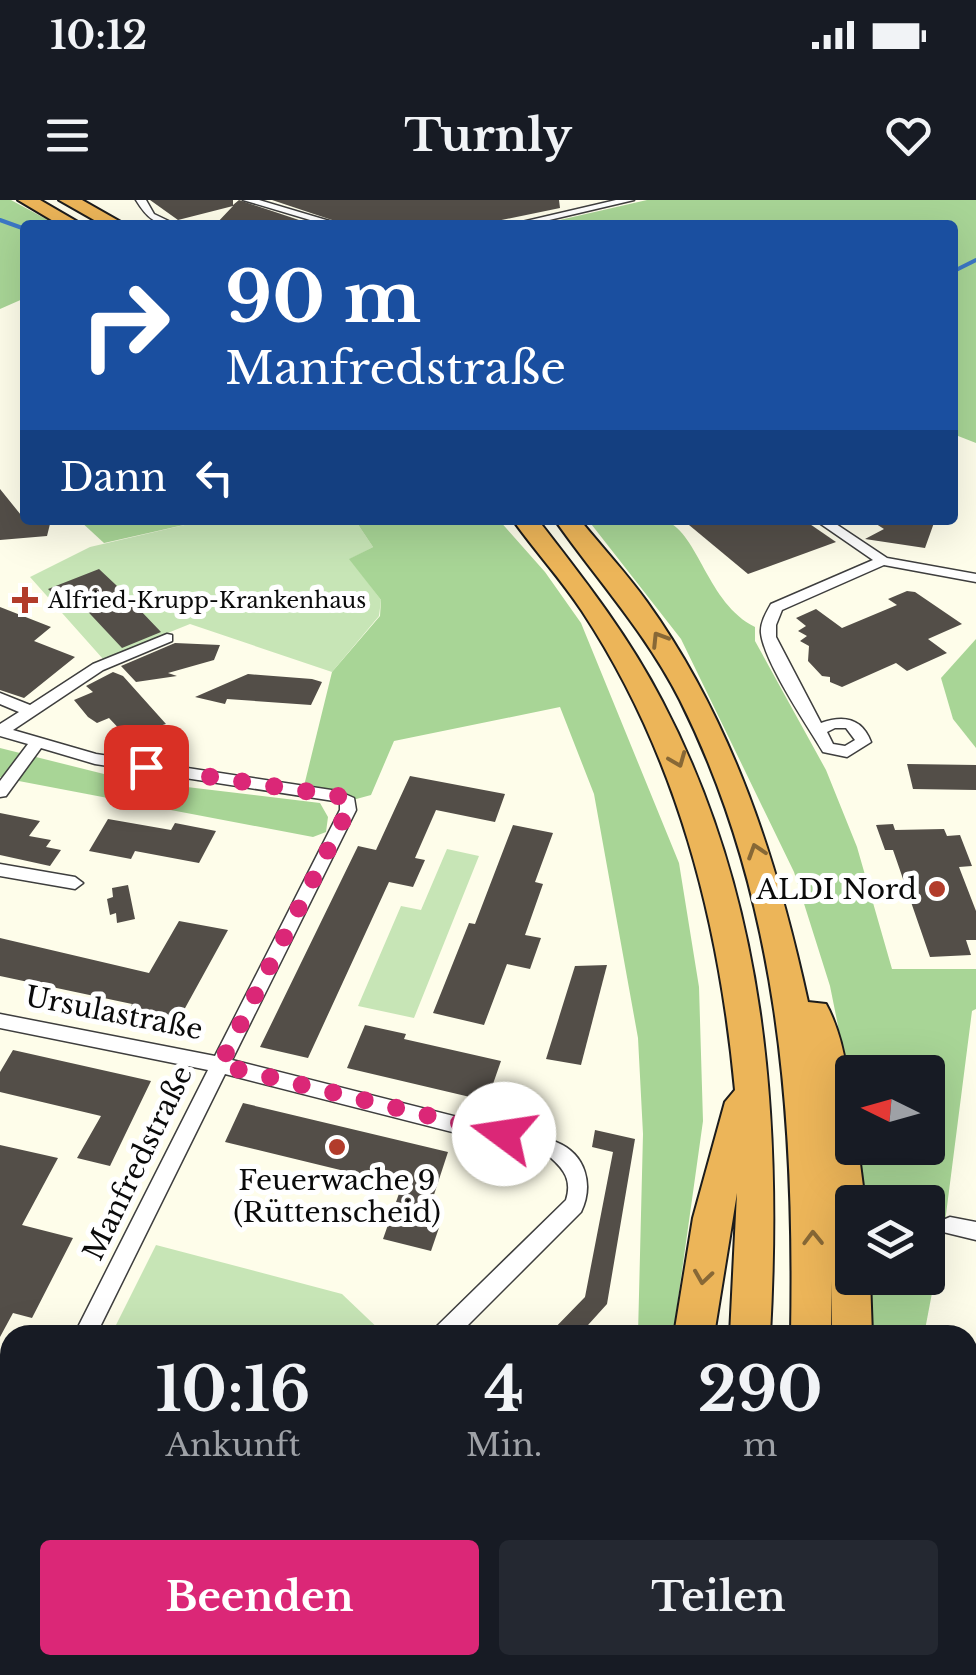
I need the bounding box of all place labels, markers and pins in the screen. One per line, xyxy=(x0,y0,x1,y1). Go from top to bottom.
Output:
marker: Alfried-Krupp-Krankenhaus xyxy=(12,587,38,613)
place label: Alfried-Krupp-Krankenhaus xyxy=(47,587,366,614)
pin xyxy=(104,725,189,810)
place label: ALDI Nord xyxy=(755,872,917,907)
marker: ALDI Nord xyxy=(926,878,948,900)
marker: Feuerwache 9 (Rüttenscheid) xyxy=(326,1136,348,1158)
place label: Feuerwache 9 (Rüttenscheid) xyxy=(233,1163,441,1230)

